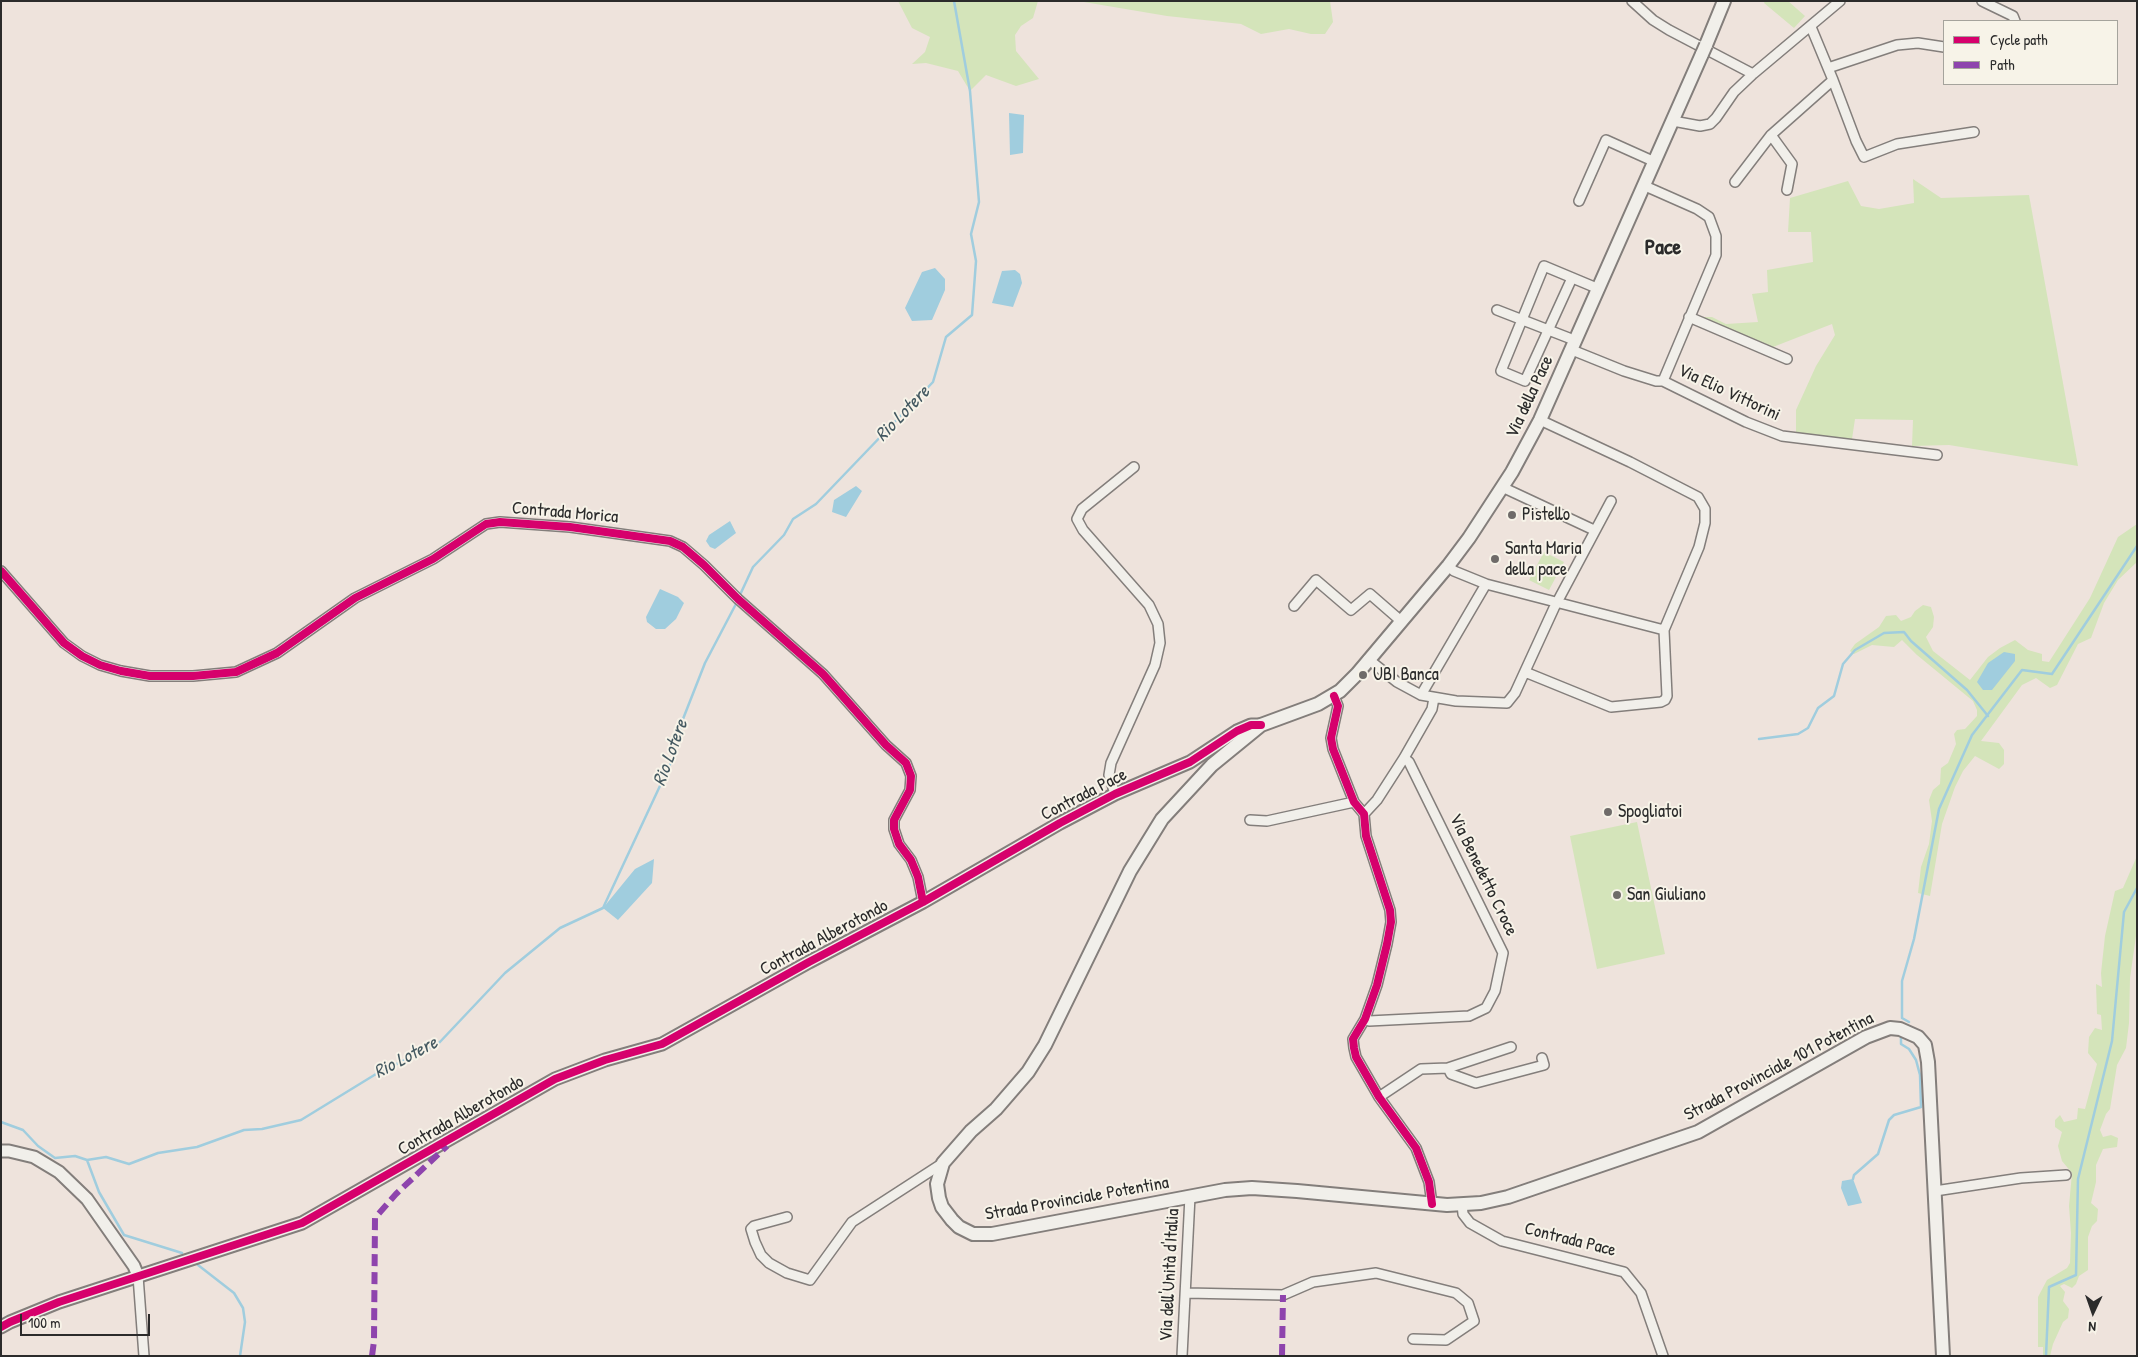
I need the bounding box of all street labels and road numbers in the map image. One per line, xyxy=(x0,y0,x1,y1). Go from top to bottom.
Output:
street label: Via della Pace xyxy=(1502,352,1558,442)
street label: Via Elio Vittorini xyxy=(1674,360,1784,426)
street label: Contrada Morica xyxy=(511,498,619,528)
street label: Contrada Pace xyxy=(1037,764,1131,826)
street label: Via Benedetto Croce xyxy=(1444,810,1522,940)
street label: Contrada Alberotondo xyxy=(756,895,892,981)
street label: Strada Provinciale 101 Potentina xyxy=(1681,1008,1877,1126)
street label: Contrada Alberotondo xyxy=(394,1071,528,1161)
street label: Strada Provinciale Potentina xyxy=(984,1172,1170,1226)
street label: Via dell'Unità d'Italia xyxy=(1156,1208,1184,1342)
street label: Contrada Pace xyxy=(1522,1218,1618,1262)

